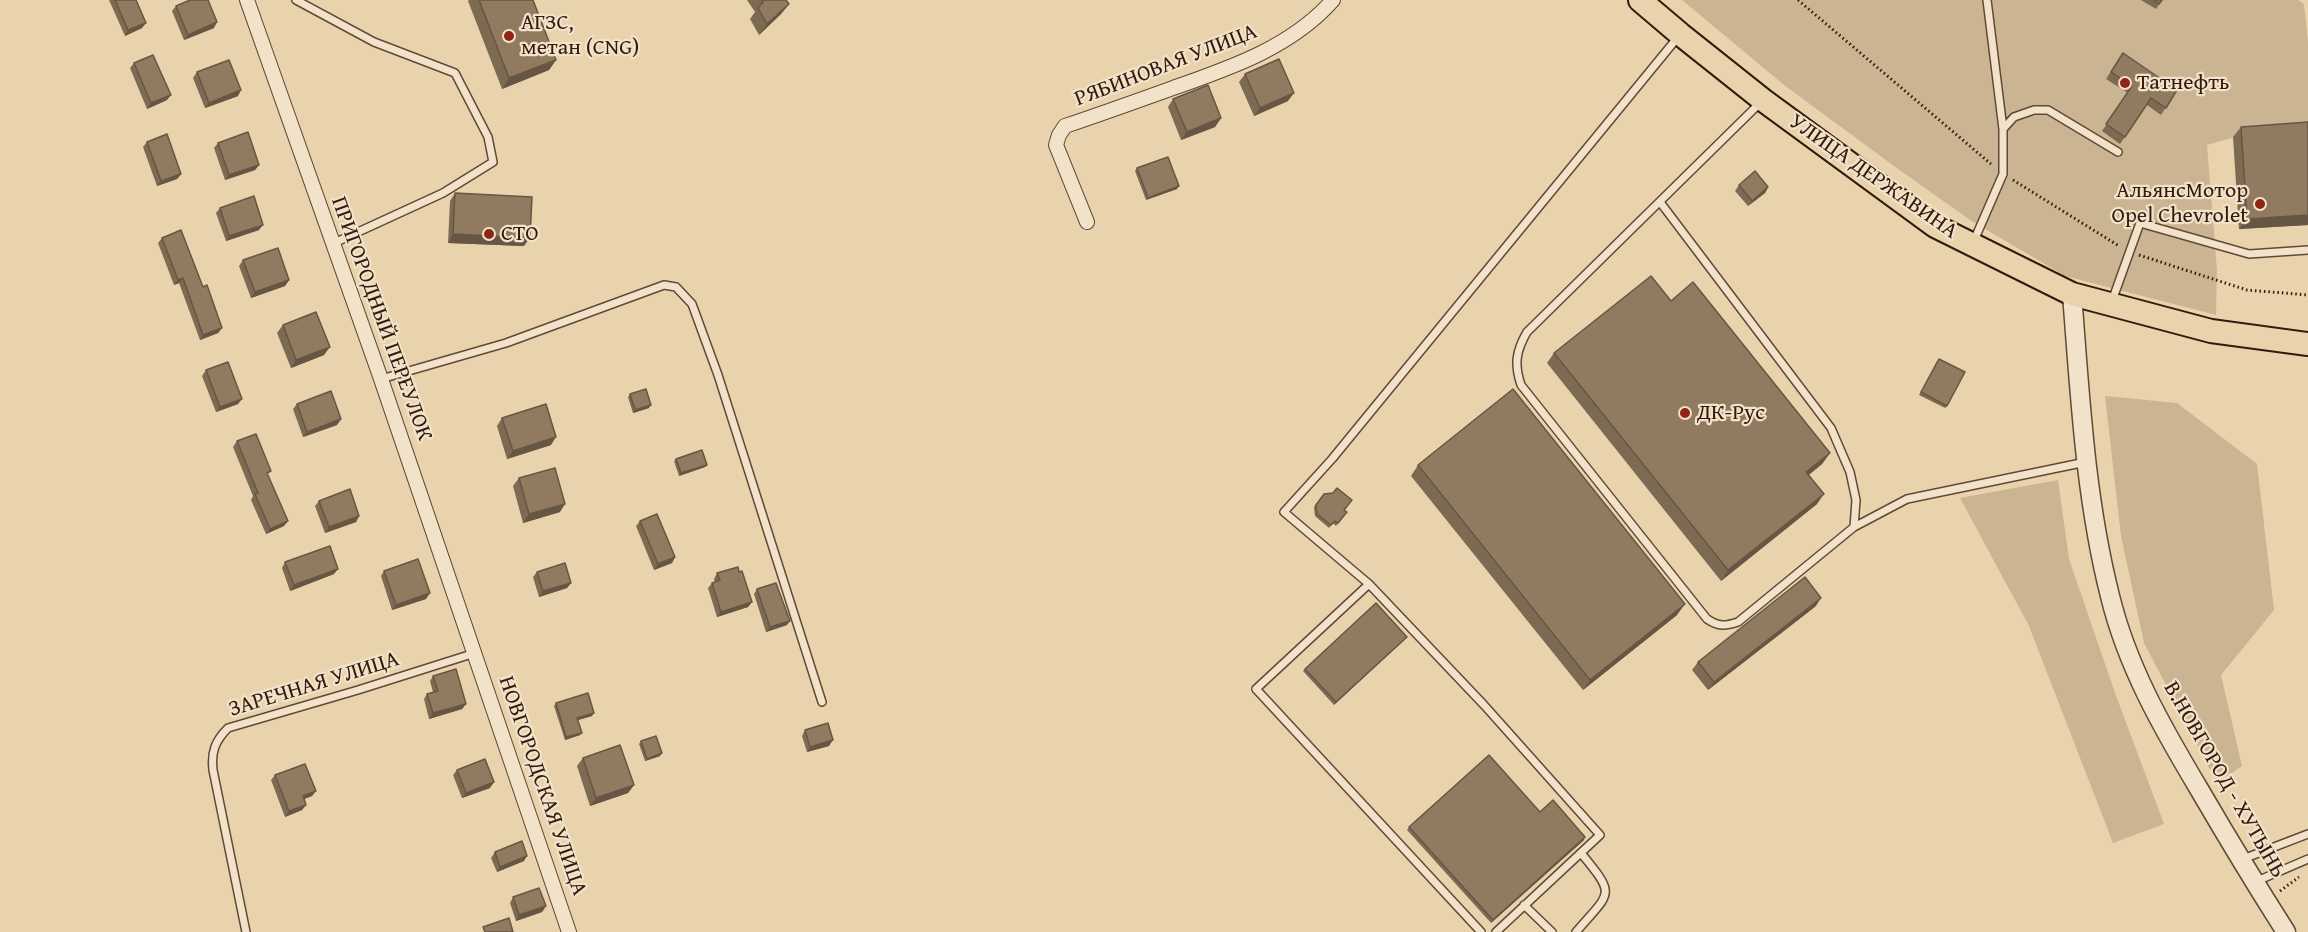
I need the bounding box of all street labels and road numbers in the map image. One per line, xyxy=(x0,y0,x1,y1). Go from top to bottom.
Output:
street label: РЯБИНОВАЯ УЛИЦА xyxy=(1071,19,1261,113)
street label: УЛИЦА ДЕРЖАВИНА xyxy=(1784,109,1962,245)
street label: ПРИГОРОДНЫЙ ПЕРЕУЛОК xyxy=(324,193,438,445)
street label: ЗАРЕЧНАЯ УЛИЦА xyxy=(226,647,402,723)
street label: НОВГОРОДСКАЯ УЛИЦА xyxy=(492,673,592,899)
street label: В.НОВГОРОД - ХУТЫНЬ xyxy=(2157,677,2291,883)

